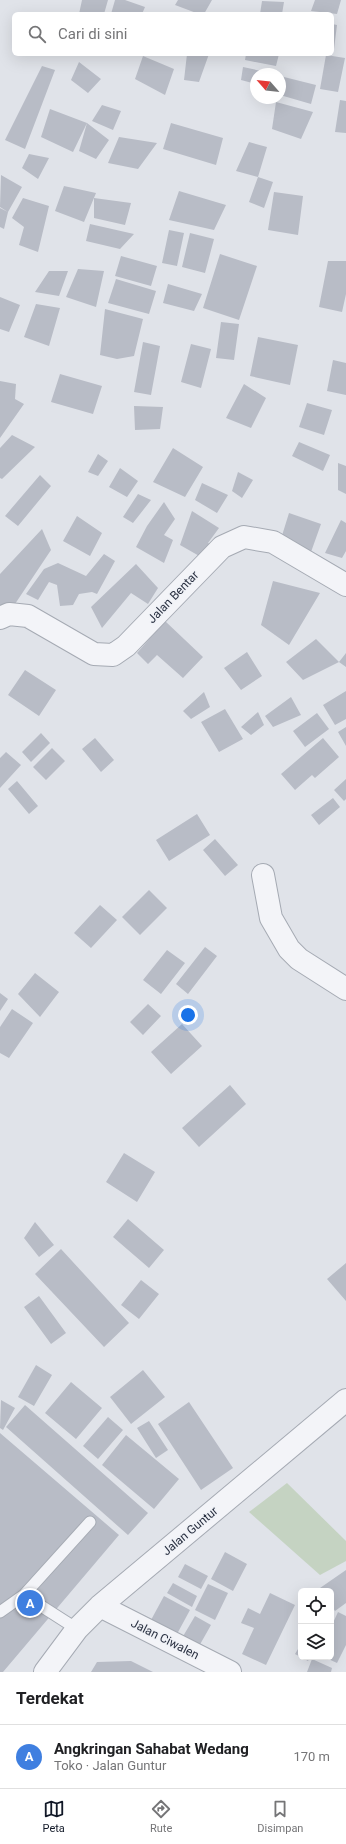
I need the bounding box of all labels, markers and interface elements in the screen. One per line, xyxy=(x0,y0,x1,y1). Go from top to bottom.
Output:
search box xyxy=(12,12,334,56)
icon: search xyxy=(26,23,48,45)
text: Cari di sini xyxy=(58,25,128,43)
north arrow xyxy=(250,68,286,104)
street label: Jalan Bentar xyxy=(145,568,201,626)
your location xyxy=(178,1005,198,1025)
street label: Jalan Guntur xyxy=(159,1504,221,1558)
pin: A xyxy=(17,1588,43,1618)
map controls xyxy=(298,1588,334,1660)
button: locate xyxy=(298,1588,334,1624)
street label: Jalan Ciwalen xyxy=(129,1616,201,1662)
button: layers xyxy=(298,1624,334,1660)
text: Terdekat xyxy=(16,1688,84,1708)
text: Angkringan Sahabat Wedang xyxy=(54,1740,249,1758)
text: A xyxy=(25,1749,33,1764)
text: 170 m xyxy=(293,1749,330,1764)
text: Toko · Jalan Guntur xyxy=(54,1758,166,1773)
tab: Peta xyxy=(43,1798,65,1835)
tab: Rute xyxy=(150,1798,172,1835)
tab: Disimpan xyxy=(257,1798,303,1835)

